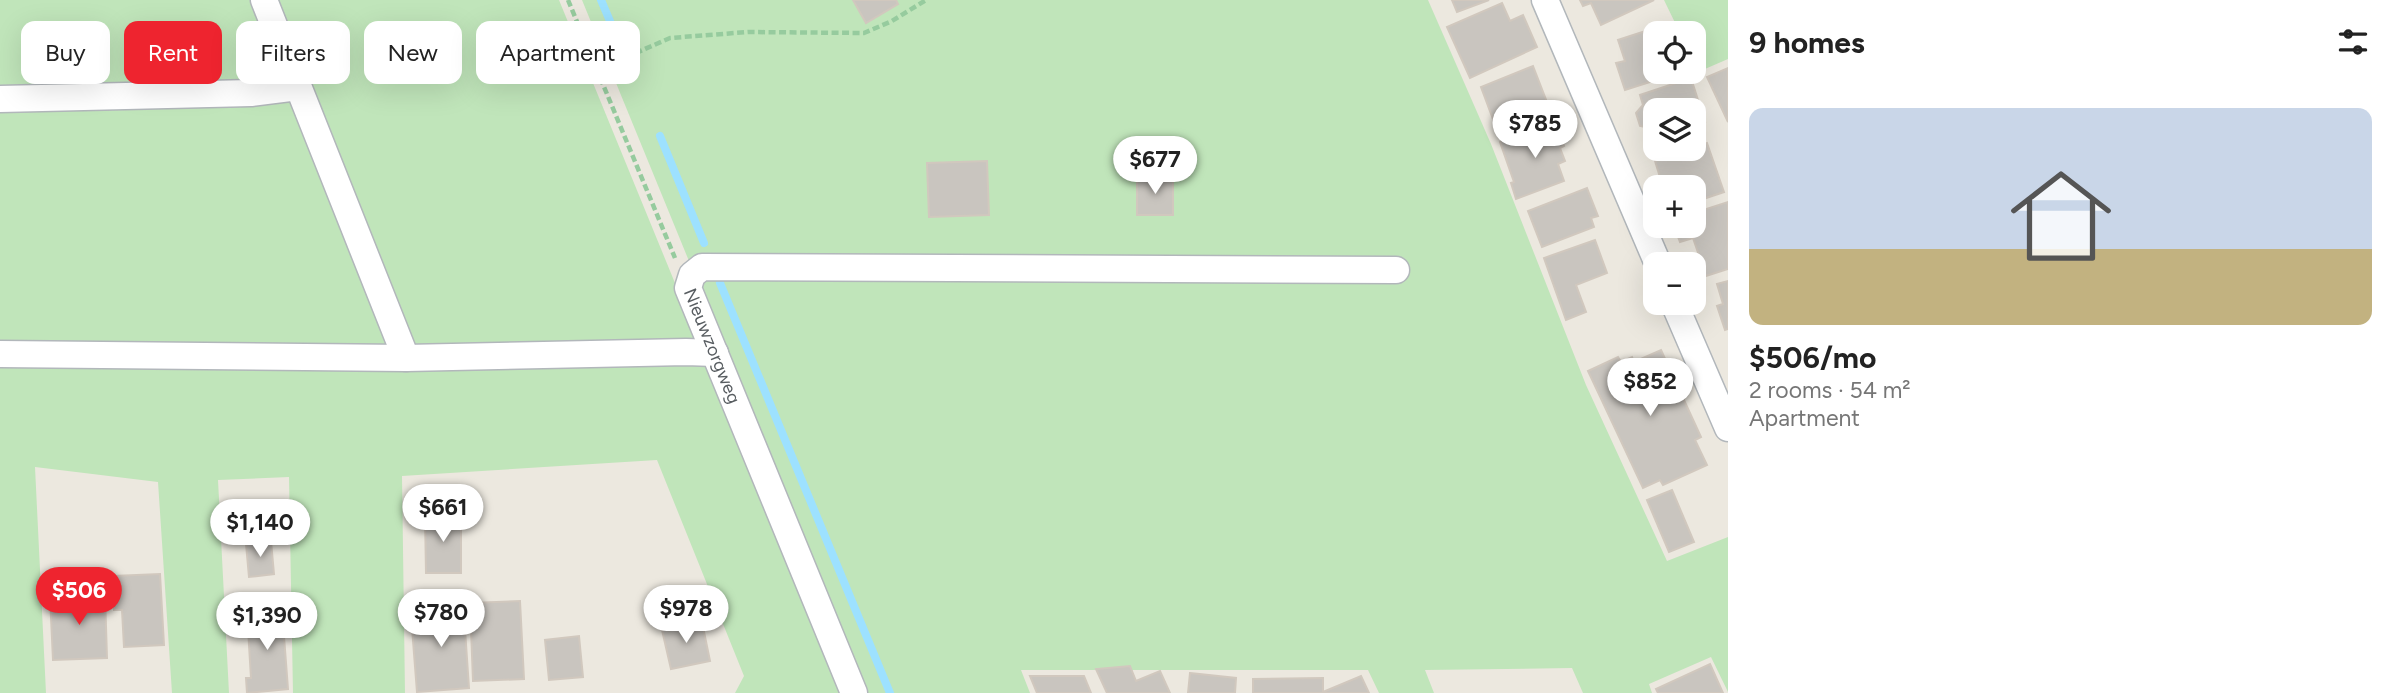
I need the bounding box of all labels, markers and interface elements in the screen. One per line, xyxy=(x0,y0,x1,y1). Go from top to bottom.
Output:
chip: Buy xyxy=(21,21,110,84)
chip: Rent xyxy=(124,21,222,84)
chip: Filters xyxy=(236,21,350,84)
chip: New xyxy=(364,21,462,84)
chip: Apartment xyxy=(476,21,640,84)
map controls xyxy=(1643,21,1706,315)
button: locate xyxy=(1643,21,1706,84)
icon: filters xyxy=(2334,23,2372,61)
text: 9 homes xyxy=(1749,24,1865,61)
button: layers xyxy=(1643,98,1706,161)
pin: $785 xyxy=(1494,100,1576,160)
text: $785 xyxy=(1509,109,1561,137)
pin: $677 xyxy=(1114,136,1196,196)
text: $677 xyxy=(1129,145,1181,173)
icon: home xyxy=(1998,153,2124,279)
button: + xyxy=(1643,175,1706,238)
button: − xyxy=(1643,252,1706,315)
street label: Nieuwzorgweg xyxy=(679,285,745,407)
text: $506/mo xyxy=(1749,339,1876,376)
pin: $852 xyxy=(1609,358,1691,418)
text: $852 xyxy=(1623,367,1677,395)
text: 2 rooms · 54 m² xyxy=(1749,376,1911,404)
text: Apartment xyxy=(1749,404,1860,432)
pin: $661 xyxy=(402,484,484,544)
text: $661 xyxy=(418,493,468,521)
pin: $1,140 xyxy=(203,500,317,559)
text: $1,140 xyxy=(226,508,294,536)
pin: $506 xyxy=(38,568,120,627)
text: $506 xyxy=(52,576,106,604)
pin: $978 xyxy=(645,586,727,645)
pin: $780 xyxy=(400,590,482,649)
pin: $1,390 xyxy=(210,592,324,652)
text: $978 xyxy=(660,594,712,622)
text: $780 xyxy=(414,598,468,626)
text: $1,390 xyxy=(232,601,302,629)

